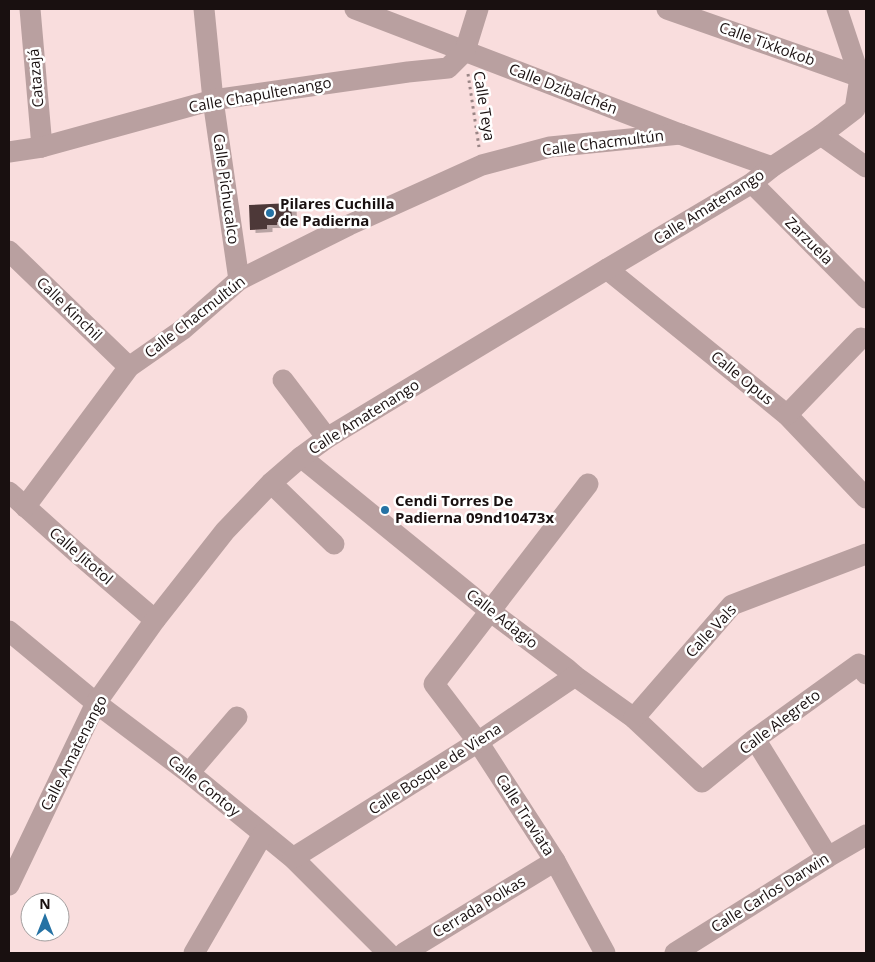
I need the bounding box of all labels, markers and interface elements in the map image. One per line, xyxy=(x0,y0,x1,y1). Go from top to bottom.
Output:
street label: Calle Tixkokob xyxy=(717,16,818,70)
street label: Catazajá xyxy=(22,48,48,108)
street label: Calle Dzibalchén xyxy=(506,58,620,118)
street label: Calle Teya xyxy=(470,70,500,142)
street label: Calle Chapultenango xyxy=(187,72,333,116)
street label: Calle Chacmultún xyxy=(541,125,665,159)
street label: Calle Pichucalco xyxy=(209,132,245,246)
street label: Calle Amatenango xyxy=(649,164,768,248)
place label: Pilares Cuchilla de Padierna xyxy=(280,193,394,230)
marker: Pilares Cuchilla de Padierna xyxy=(264,207,276,219)
street label: Zarzuela xyxy=(781,212,838,269)
street label: Calle Chacmultún xyxy=(140,271,249,362)
street label: Calle Kinchil xyxy=(33,272,107,345)
street label: Calle Opus xyxy=(707,346,778,409)
street label: Calle Amatenango xyxy=(304,374,423,458)
place label: Cendi Torres De Padierna 09nd10473x xyxy=(395,490,554,527)
marker: Cendi Torres De Padierna 09nd10473x xyxy=(379,504,391,516)
street label: Calle Jitotol xyxy=(46,522,118,588)
street label: Calle Adagio xyxy=(463,584,543,652)
street label: Calle Vals xyxy=(680,599,740,661)
street label: Calle Alegreto xyxy=(735,684,824,758)
street label: Calle Amatenango xyxy=(35,691,111,814)
street label: Calle Bosque de Viena xyxy=(364,718,505,819)
street label: Calle Contoy xyxy=(164,750,245,821)
street label: Calle Traviata xyxy=(492,770,560,859)
street label: Calle Carlos Darwin xyxy=(707,848,832,937)
street label: Cerrada Polkas xyxy=(428,871,529,942)
north arrow xyxy=(20,892,70,942)
text: N xyxy=(39,894,51,913)

